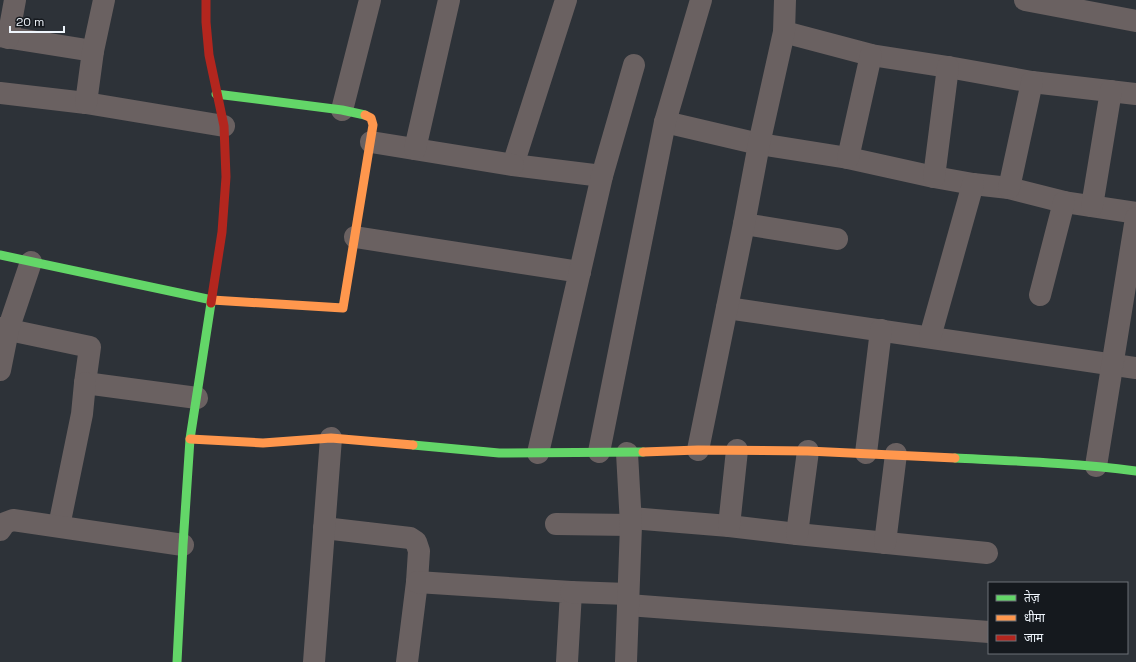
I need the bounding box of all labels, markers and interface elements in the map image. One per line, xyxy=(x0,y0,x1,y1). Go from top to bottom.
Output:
scale bar xyxy=(10,8,64,34)
text: 20 m xyxy=(16,14,44,30)
legend xyxy=(988,582,1128,654)
text: तेज़ xyxy=(1024,590,1041,606)
text: धीमा xyxy=(1024,610,1046,626)
text: जाम xyxy=(1024,630,1044,646)

